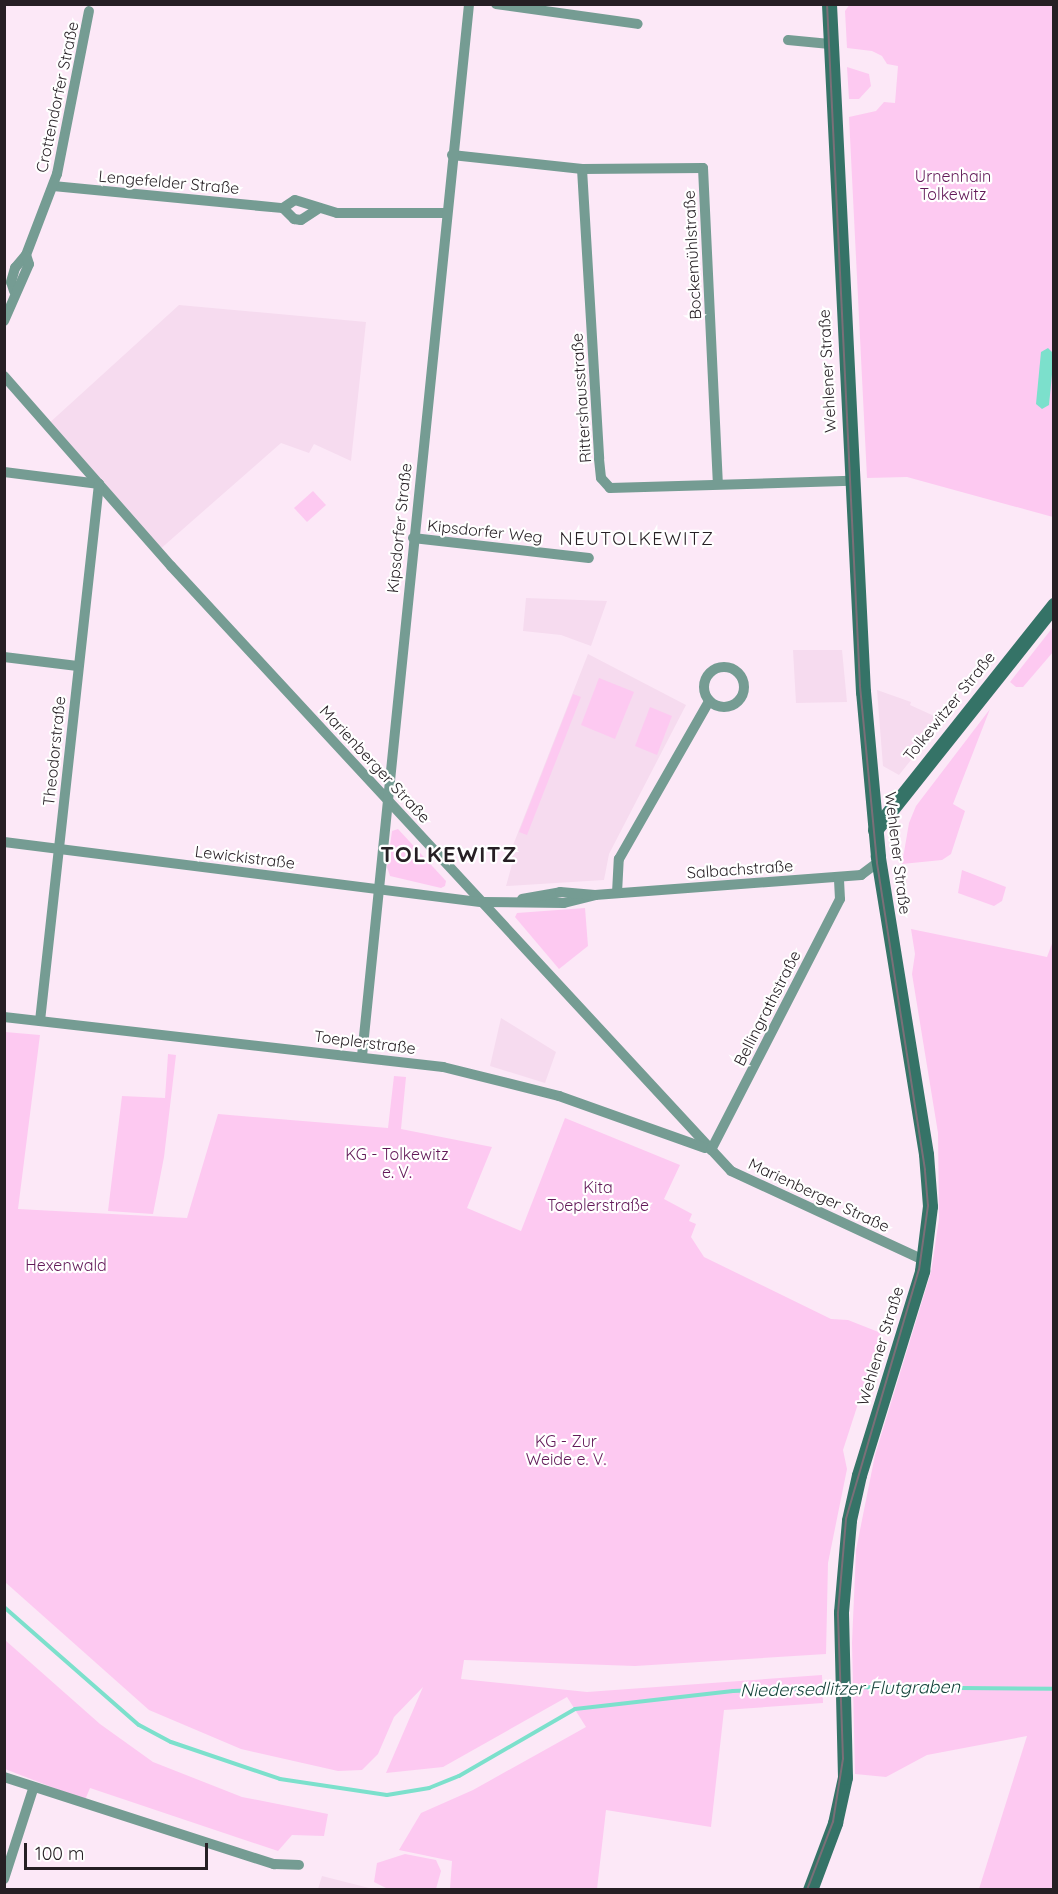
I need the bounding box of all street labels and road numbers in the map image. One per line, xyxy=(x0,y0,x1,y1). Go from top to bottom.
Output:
street label: Crottendorfer Straße xyxy=(32,20,82,174)
street label: Lengefelder Straße xyxy=(98,166,240,198)
street label: Bockemühlstraße xyxy=(679,190,705,320)
street label: Wehlener Straße xyxy=(814,309,840,433)
street label: Rittershausstraße xyxy=(567,332,595,464)
street label: Kipsdorfer Straße xyxy=(383,462,415,594)
street label: Kipsdorfer Weg xyxy=(426,515,544,547)
street label: Tolkewitzer Straße xyxy=(899,647,999,765)
street label: Theodorstraße xyxy=(39,695,69,807)
street label: Marienberger Straße xyxy=(316,701,434,827)
street label: Wehlener Straße xyxy=(881,791,915,915)
street label: Lewickistraße xyxy=(194,841,296,873)
street label: Salbachstraße xyxy=(686,856,794,882)
street label: Bellingrathstraße xyxy=(730,947,804,1069)
street label: Toeplerstraße xyxy=(313,1026,417,1058)
street label: Marienberger Straße xyxy=(745,1154,893,1236)
street label: Wehlener Straße xyxy=(853,1284,907,1408)

